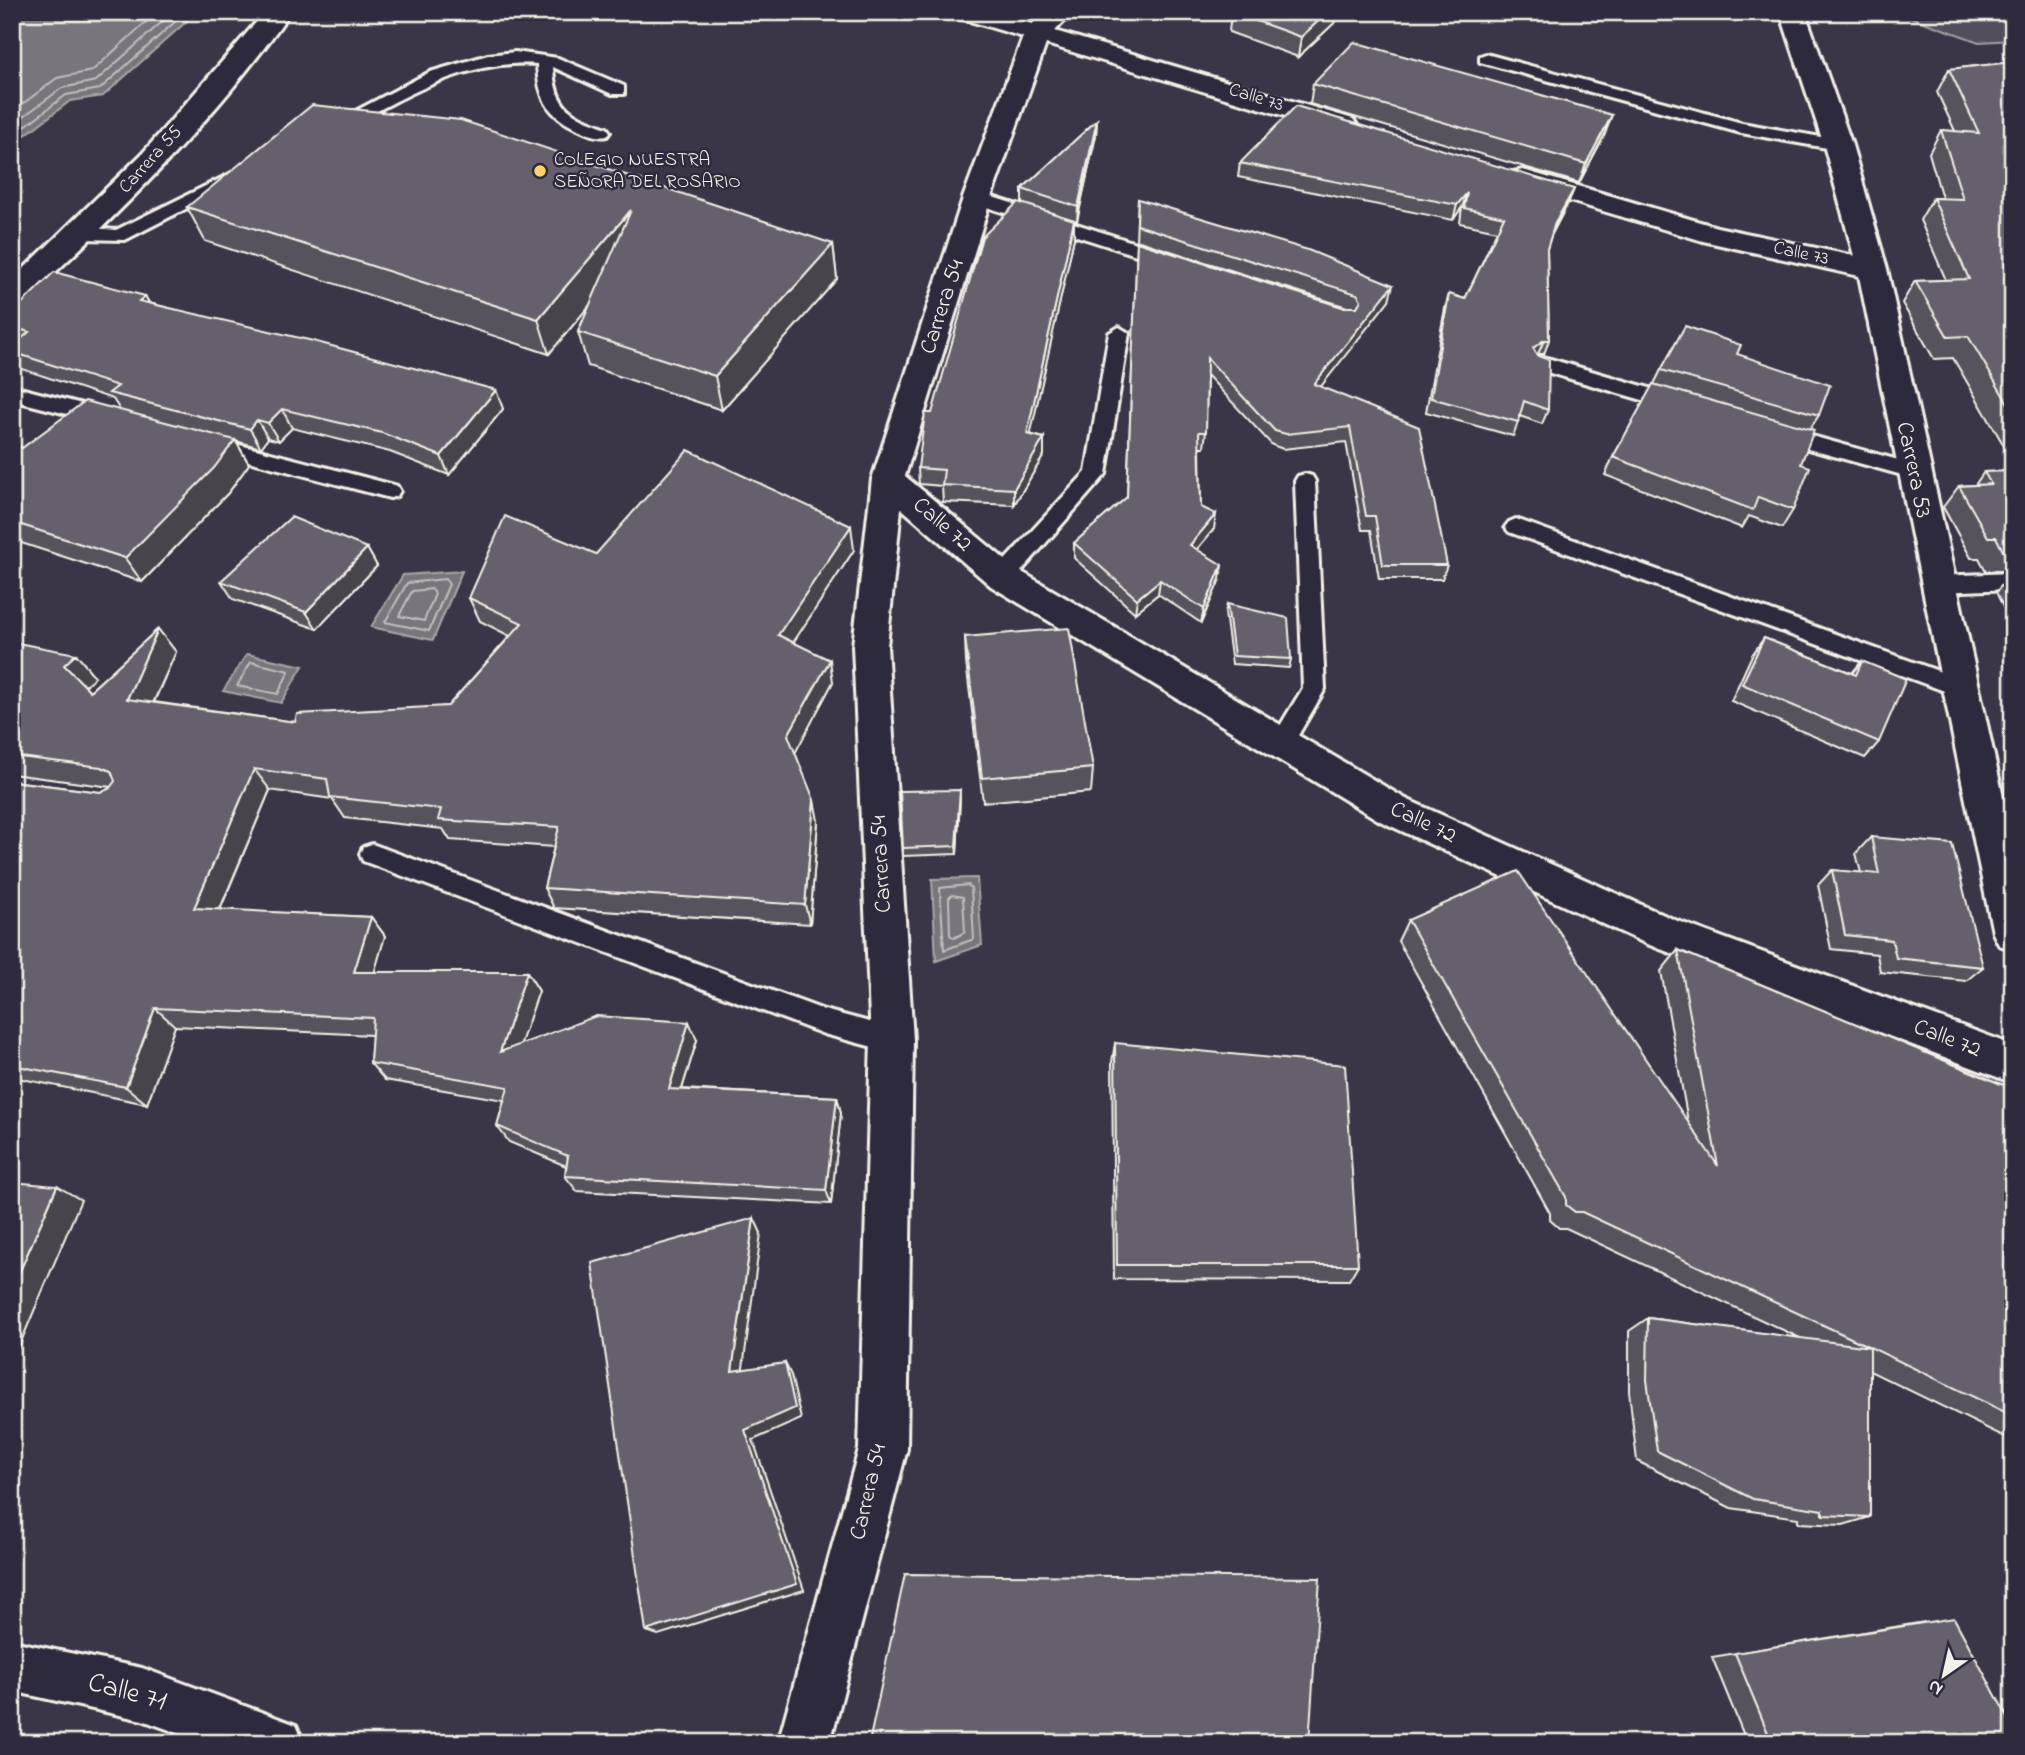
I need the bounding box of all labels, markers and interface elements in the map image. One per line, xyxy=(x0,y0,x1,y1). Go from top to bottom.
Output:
street label: Calle 73 xyxy=(1225,77,1287,119)
street label: Carrera 55 xyxy=(113,120,189,200)
place label: COLEGIO NUESTRA SEÑORA DEL ROSARIO xyxy=(554,147,741,196)
marker: COLEGIO NUESTRA SEÑORA DEL ROSARIO xyxy=(532,163,548,179)
street label: Calle 73 xyxy=(1771,235,1831,273)
street label: Carrera 54 xyxy=(912,255,974,358)
street label: Carrera 53 xyxy=(1887,419,1939,521)
street label: Calle 72 xyxy=(905,490,979,560)
street label: Calle 72 xyxy=(1384,793,1462,853)
street label: Carrera 54 xyxy=(863,814,901,914)
street label: Calle 72 xyxy=(1909,1011,1985,1067)
street label: Carrera 54 xyxy=(842,1440,896,1543)
north arrow xyxy=(1910,1640,1980,1710)
street label: Calle 71 xyxy=(83,1663,171,1723)
text: N xyxy=(1923,1672,1949,1702)

